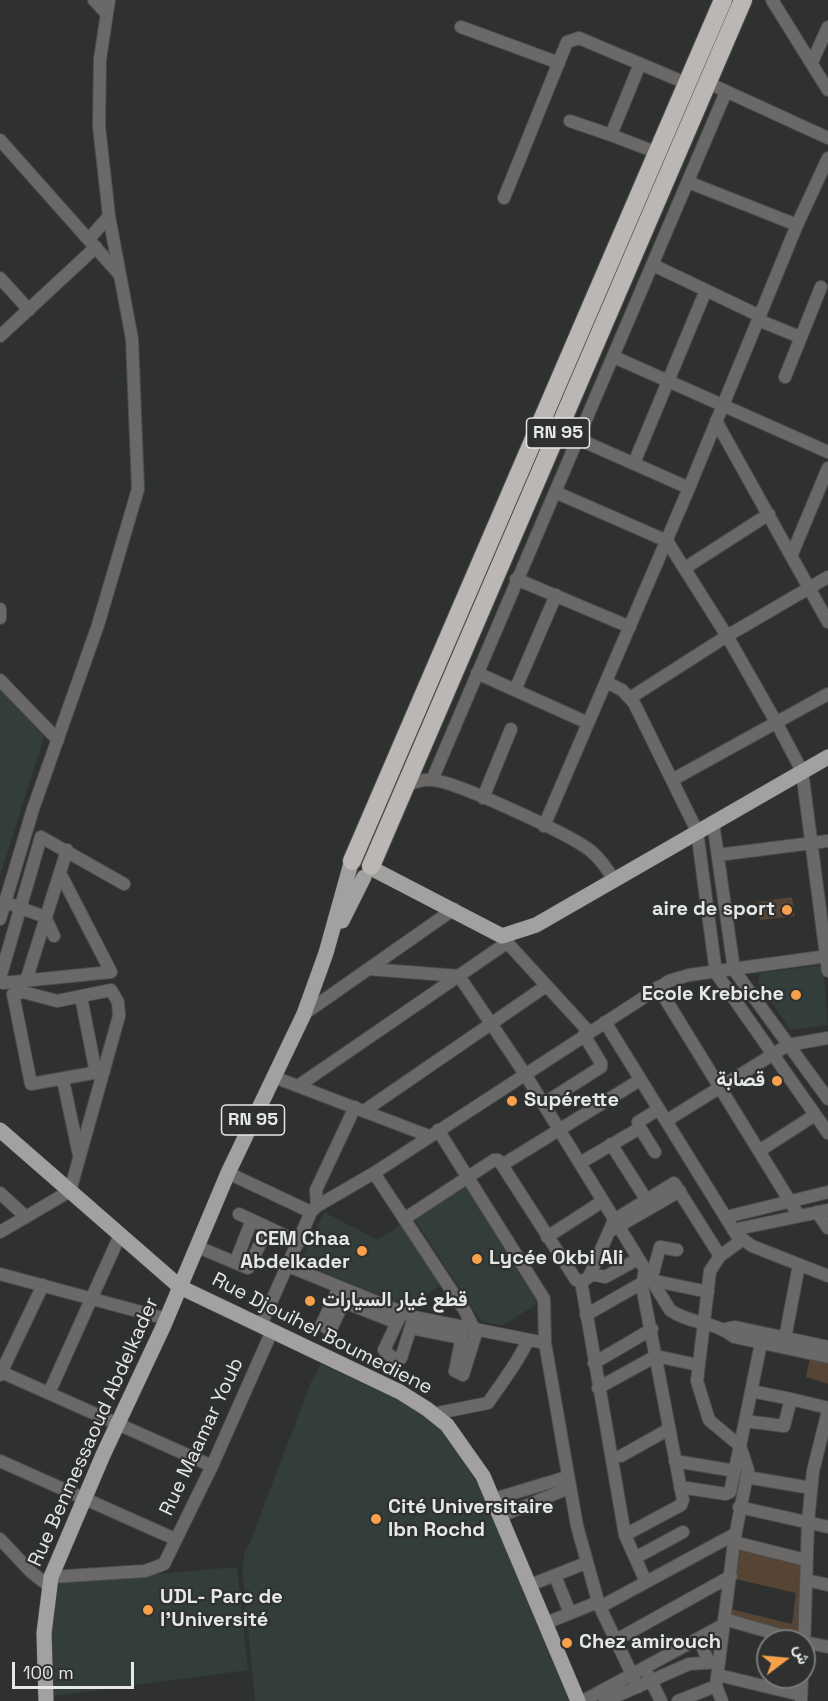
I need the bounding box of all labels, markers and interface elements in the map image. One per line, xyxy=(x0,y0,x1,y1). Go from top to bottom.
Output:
road number: RN 95 xyxy=(526,418,590,448)
place label: aire de sport xyxy=(652,898,775,922)
marker: aire de sport xyxy=(780,903,794,917)
place label: Ecole Krebiche xyxy=(642,983,784,1007)
marker: Ecole Krebiche xyxy=(789,988,803,1002)
place label: قصابة xyxy=(716,1069,765,1093)
marker: قصابة xyxy=(770,1074,784,1088)
place label: Supérette xyxy=(524,1089,619,1113)
marker: Supérette xyxy=(505,1094,519,1108)
road number: RN 95 xyxy=(222,1105,284,1135)
place label: CEM Chaa Abdelkader xyxy=(240,1228,350,1275)
marker: CEM Chaa Abdelkader xyxy=(355,1244,369,1258)
place label: Lycée Okbi Ali xyxy=(489,1247,623,1271)
marker: Lycée Okbi Ali xyxy=(470,1252,484,1266)
street label: Rue Djouihel Boumediene xyxy=(208,1268,436,1400)
place label: قطع غيار السيارات xyxy=(322,1289,468,1313)
street label: Rue Benmessaoud Abdelkader xyxy=(24,1294,164,1570)
marker: قطع غيار السيارات xyxy=(303,1294,317,1308)
street label: Rue Maamar Youb xyxy=(155,1354,249,1520)
place label: Cité Universitaire Ibn Rochd xyxy=(388,1496,553,1543)
marker: Cité Universitaire Ibn Rochd xyxy=(369,1512,383,1526)
place label: UDL- Parc de l'Université xyxy=(160,1586,283,1633)
marker: UDL- Parc de l'Université xyxy=(141,1603,155,1617)
north arrow xyxy=(756,1629,816,1689)
place label: Chez amirouch xyxy=(579,1631,721,1655)
marker: Chez amirouch xyxy=(560,1636,574,1650)
text: ش xyxy=(789,1642,815,1667)
scale bar xyxy=(15,1650,136,1688)
text: 100 m xyxy=(23,1661,74,1684)

